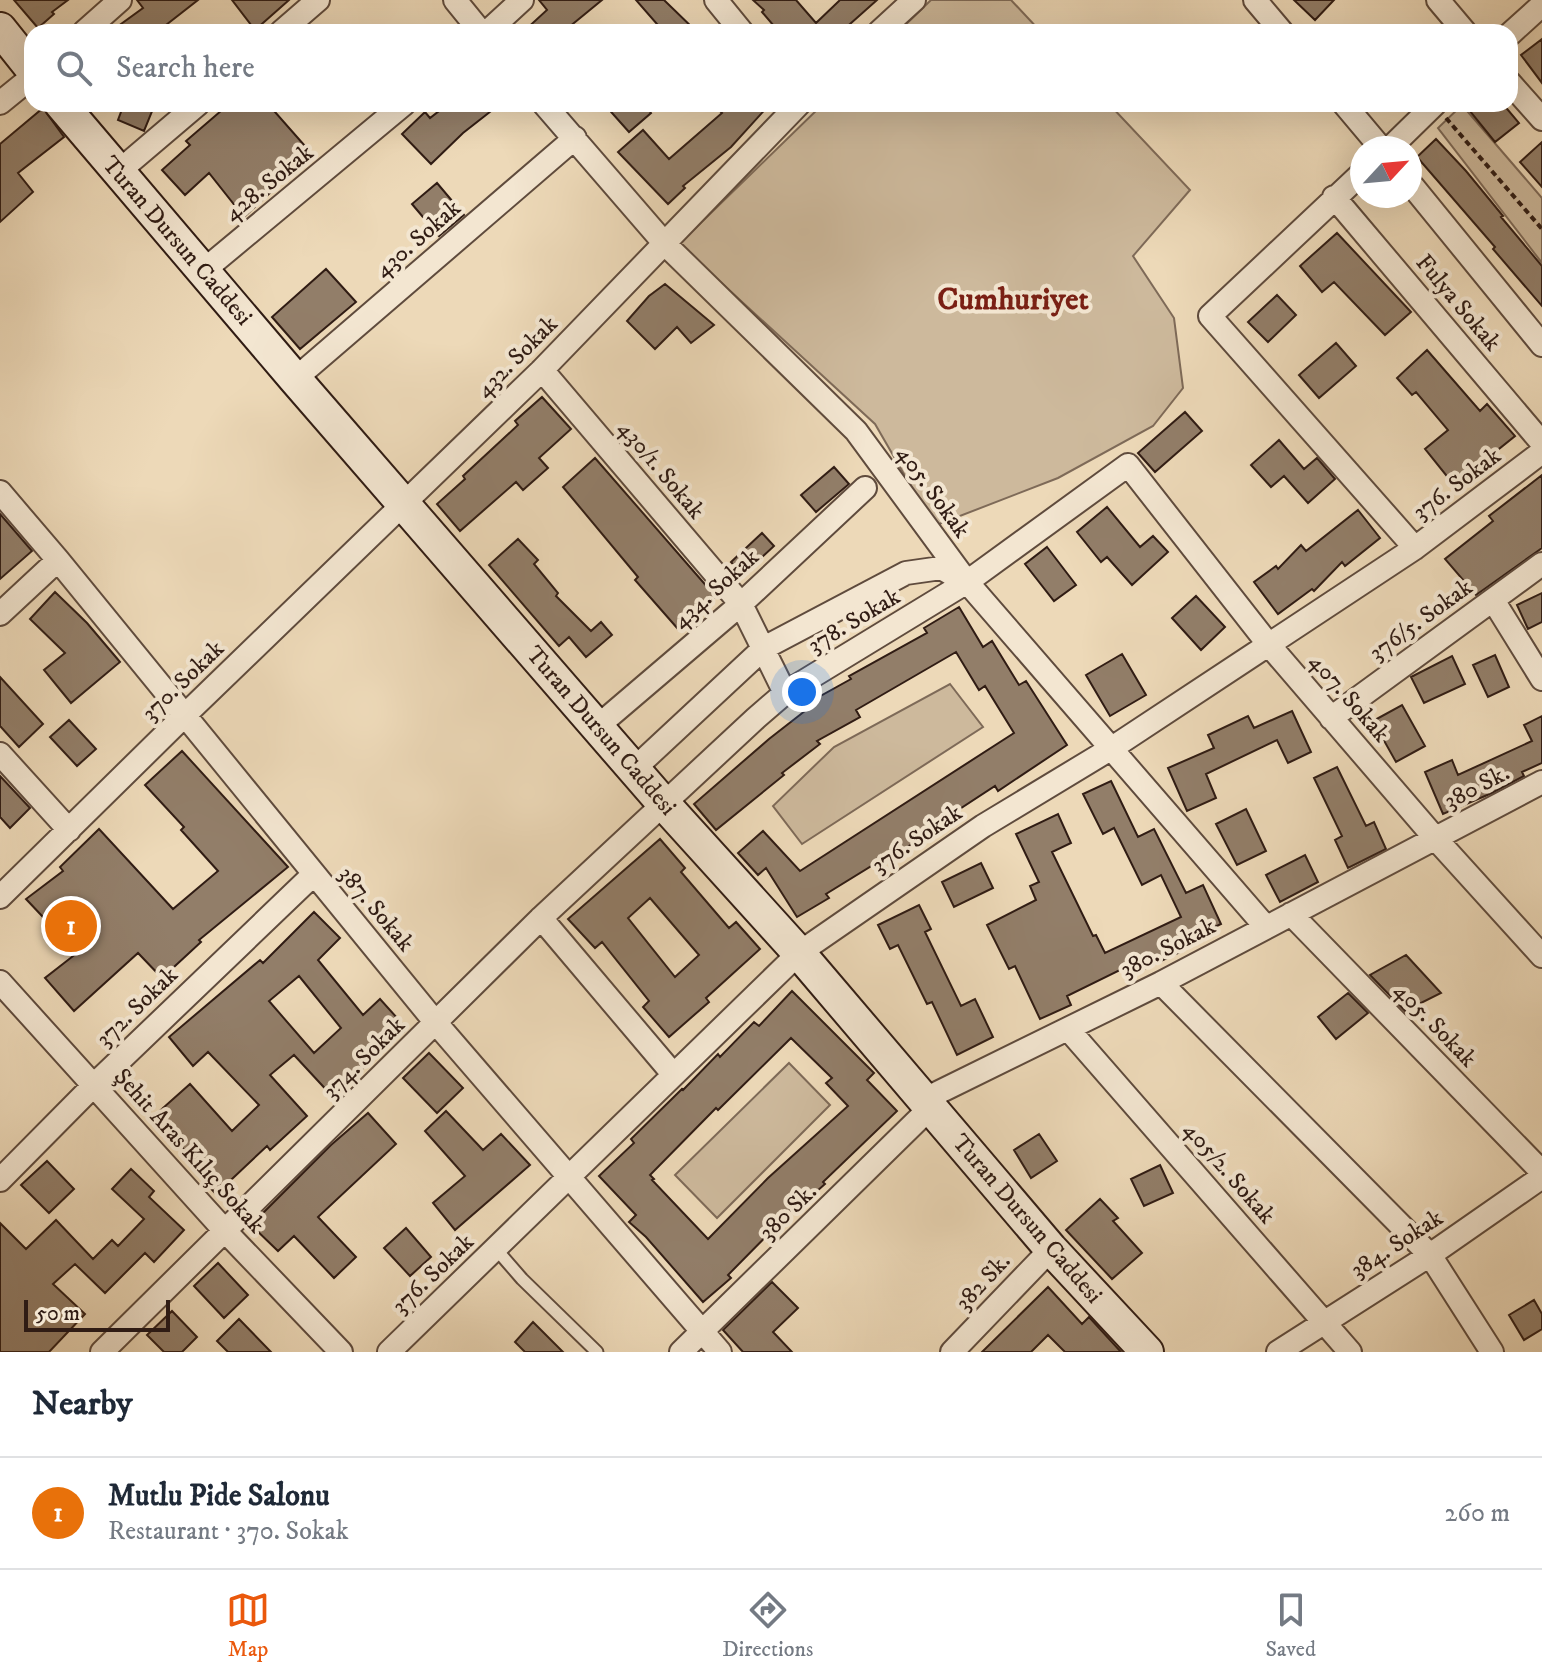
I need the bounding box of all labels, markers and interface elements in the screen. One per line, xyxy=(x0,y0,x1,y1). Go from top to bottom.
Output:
search box xyxy=(24,24,1518,112)
icon: search xyxy=(52,46,96,90)
text: Search here xyxy=(116,50,255,87)
north arrow xyxy=(1350,136,1422,208)
street label: 428. Sokak xyxy=(218,138,320,228)
street label: Turan Dursun Caddesi xyxy=(95,150,259,332)
street label: 430. Sokak xyxy=(369,193,467,285)
street label: Fulya Sokak xyxy=(1409,248,1507,358)
district label: Cumhuriyet xyxy=(937,280,1090,320)
street label: 432. Sokak xyxy=(470,310,564,404)
street label: 430/1. Sokak xyxy=(611,414,711,526)
street label: 405. Sokak xyxy=(889,440,977,544)
street label: 376. Sokak xyxy=(1407,441,1507,527)
street label: 434. Sokak xyxy=(667,542,766,636)
street label: 376/5. Sokak xyxy=(1363,572,1479,668)
street label: 378. Sokak xyxy=(802,582,906,660)
street label: 370. Sokak xyxy=(135,634,231,728)
street label: Turan Dursun Caddesi xyxy=(519,640,683,822)
street label: 407. Sokak xyxy=(1302,647,1396,749)
your location xyxy=(782,672,822,712)
street label: 380 Sk. xyxy=(1439,758,1515,816)
street label: 376. Sokak xyxy=(866,798,968,880)
street label: 387. Sokak xyxy=(332,860,420,958)
pin: 1 xyxy=(45,896,97,956)
street label: 380. Sokak xyxy=(1115,911,1221,985)
street label: 372. Sokak xyxy=(90,960,184,1053)
street label: 405. Sokak xyxy=(1387,976,1483,1074)
street label: 374. Sokak xyxy=(316,1010,412,1106)
street label: Şehit Aras Kılıç Sokak xyxy=(107,1062,271,1240)
street label: 405/2. Sokak xyxy=(1176,1116,1282,1230)
street label: Turan Dursun Caddesi xyxy=(945,1128,1109,1310)
street label: 380 Sk. xyxy=(753,1177,823,1247)
street label: 384. Sokak xyxy=(1345,1203,1449,1285)
street label: 376. Sokak xyxy=(386,1227,481,1321)
street label: 382 Sk. xyxy=(949,1247,1017,1317)
scale bar xyxy=(24,1296,170,1332)
text: 50 m xyxy=(36,1300,80,1327)
text: Nearby xyxy=(32,1383,133,1425)
text: Mutlu Pide Salonu xyxy=(108,1478,330,1515)
text: 1 xyxy=(53,1497,63,1530)
text: 260 m xyxy=(1445,1497,1510,1530)
text: Restaurant · 370. Sokak xyxy=(108,1515,349,1548)
tab: Map xyxy=(226,1588,270,1663)
tab: Directions xyxy=(722,1588,813,1663)
tab: Saved xyxy=(1265,1588,1316,1663)

